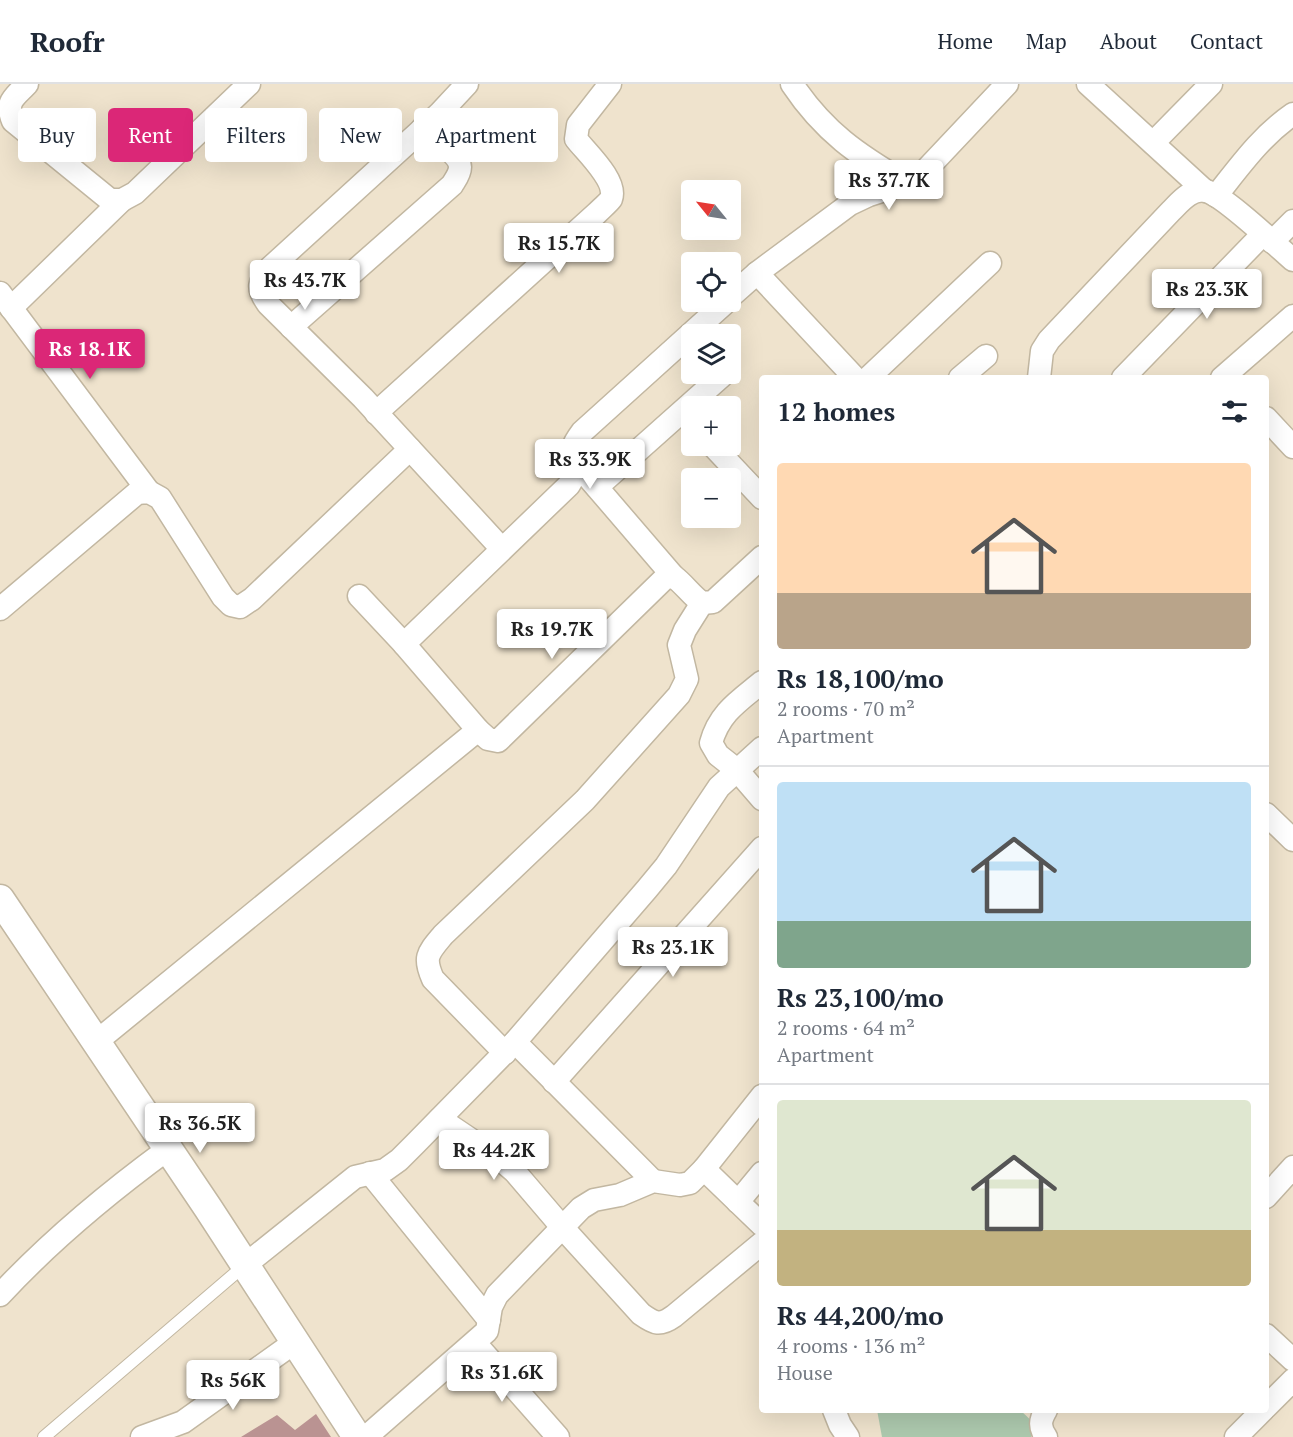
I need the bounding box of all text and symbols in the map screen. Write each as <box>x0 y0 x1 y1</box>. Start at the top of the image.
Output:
text: Roofr <box>30 23 104 60</box>
text: Home <box>937 27 993 55</box>
text: Map <box>1026 27 1067 55</box>
text: About <box>1100 27 1157 55</box>
text: Contact <box>1190 27 1263 55</box>
chip: Buy <box>18 108 96 162</box>
chip: Rent <box>108 108 193 162</box>
chip: Filters <box>205 108 307 162</box>
chip: New <box>319 108 402 162</box>
chip: Apartment <box>414 108 558 162</box>
pin: Rs 37.7K <box>827 160 951 211</box>
text: Rs 37.7K <box>848 166 930 193</box>
north arrow <box>681 180 741 240</box>
map controls <box>681 180 741 528</box>
pin: Rs 15.7K <box>497 223 621 274</box>
text: Rs 15.7K <box>518 229 600 256</box>
button: locate <box>681 252 741 312</box>
pin: Rs 43.7K <box>243 260 367 311</box>
text: Rs 43.7K <box>264 266 346 293</box>
pin: Rs 23.3K <box>1145 269 1269 320</box>
text: Rs 23.3K <box>1166 275 1248 302</box>
button: layers <box>681 324 741 384</box>
pin: Rs 18.1K <box>28 329 152 380</box>
text: Rs 18.1K <box>49 335 131 362</box>
text: 12 homes <box>777 394 895 428</box>
icon: filters <box>1218 395 1251 428</box>
button: + <box>681 396 741 456</box>
pin: Rs 33.9K <box>528 439 652 490</box>
text: Rs 33.9K <box>549 445 631 472</box>
button: − <box>681 468 741 528</box>
icon: home <box>960 502 1068 610</box>
pin: Rs 19.7K <box>490 609 614 660</box>
text: Rs 19.7K <box>511 615 593 642</box>
text: Rs 18,100/mo <box>777 661 944 695</box>
text: 2 rooms · 70 m² <box>777 695 915 722</box>
text: Apartment <box>777 722 874 749</box>
icon: home <box>960 821 1068 929</box>
pin: Rs 23.1K <box>611 927 735 978</box>
text: Rs 23.1K <box>632 933 714 960</box>
text: Rs 23,100/mo <box>777 980 944 1014</box>
text: 2 rooms · 64 m² <box>777 1014 915 1041</box>
text: Apartment <box>777 1041 874 1068</box>
pin: Rs 36.5K <box>138 1103 262 1154</box>
text: Rs 36.5K <box>159 1109 241 1136</box>
pin: Rs 44.2K <box>432 1130 556 1181</box>
text: Rs 44.2K <box>453 1136 535 1163</box>
icon: home <box>960 1139 1068 1247</box>
text: Rs 44,200/mo <box>777 1298 944 1332</box>
text: 4 rooms · 136 m² <box>777 1332 925 1359</box>
pin: Rs 31.6K <box>440 1352 564 1403</box>
text: Rs 31.6K <box>461 1358 543 1385</box>
text: House <box>777 1359 833 1386</box>
pin: Rs 56K <box>184 1360 282 1411</box>
text: Rs 56K <box>200 1366 266 1393</box>

